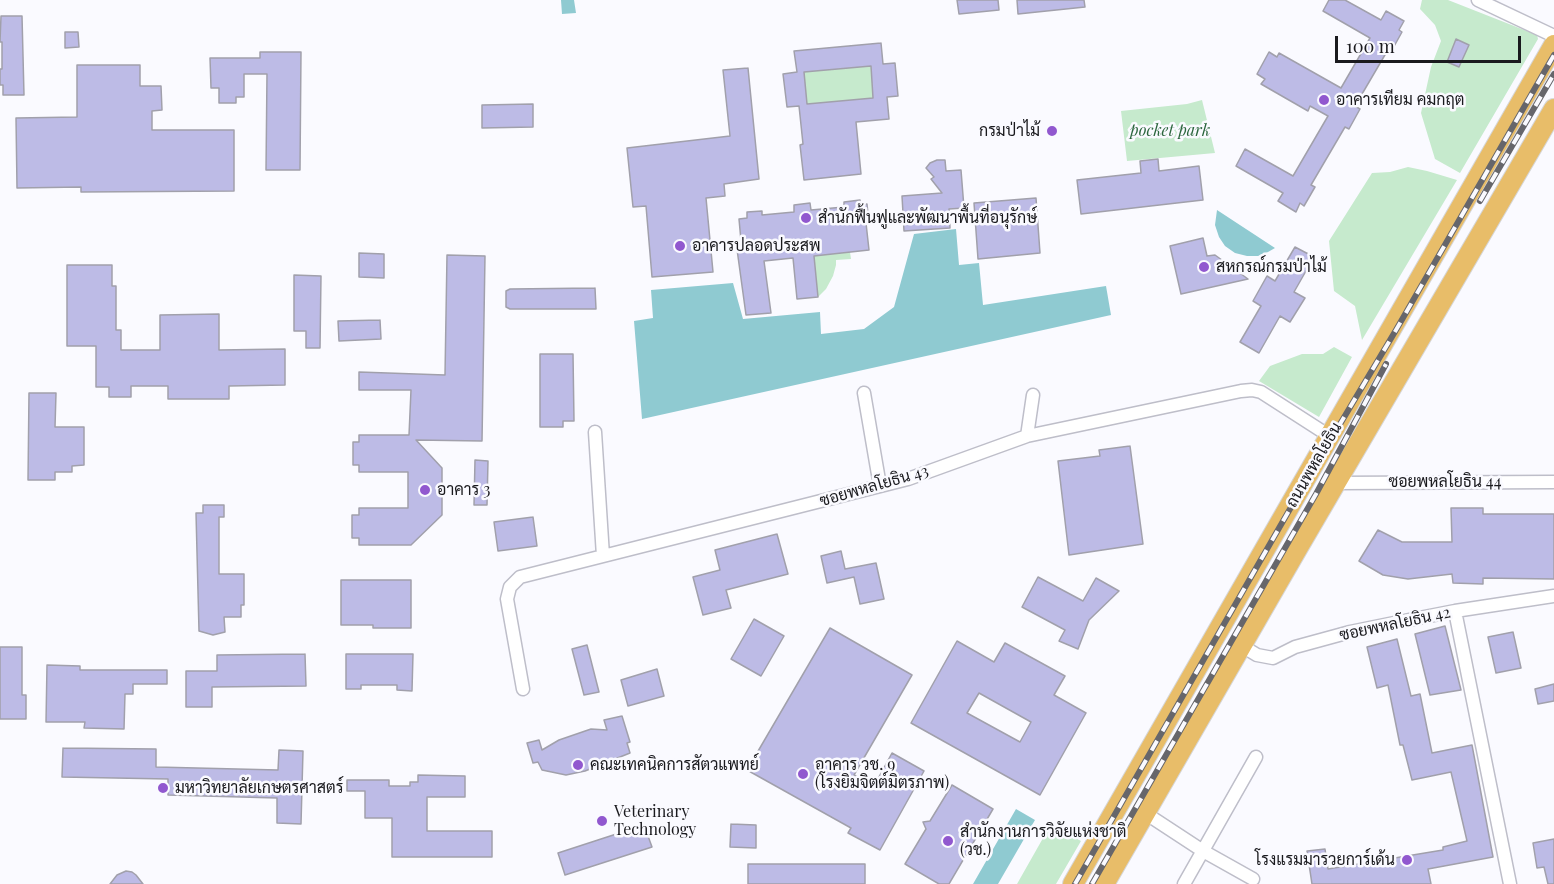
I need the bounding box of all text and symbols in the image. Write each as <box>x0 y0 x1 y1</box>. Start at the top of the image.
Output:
scale bar <box>1338 24 1524 62</box>
text: 100 m <box>1346 34 1395 58</box>
place label: อาคารเทียม คมกฤต <box>1336 90 1464 110</box>
marker: อาคารเทียม คมกฤต <box>1317 93 1331 107</box>
place label: กรมป่าไม้ <box>979 121 1040 141</box>
park label: pocket park <box>1130 121 1210 141</box>
marker: กรมป่าไม้ <box>1045 124 1059 138</box>
place label: สำนักฟื้นฟูและพัฒนาพื้นที่อนุรักษ์ <box>818 208 1037 228</box>
marker: สำนักฟื้นฟูและพัฒนาพื้นที่อนุรักษ์ <box>799 211 813 225</box>
place label: อาคารปลอดประสพ <box>692 236 820 256</box>
marker: อาคารปลอดประสพ <box>673 239 687 253</box>
place label: สหกรณ์กรมป่าไม้ <box>1216 257 1327 277</box>
marker: สหกรณ์กรมป่าไม้ <box>1197 260 1211 274</box>
street label: ถนนพหลโยธิน <box>1282 419 1346 511</box>
street label: ซอยพหลโยธิน 43 <box>817 461 931 511</box>
street label: ซอยพหลโยธิน 44 <box>1388 472 1502 492</box>
place label: อาคาร 3 <box>437 480 491 500</box>
marker: อาคาร 3 <box>418 483 432 497</box>
street label: ซอยพหลโยธิน 42 <box>1338 603 1452 645</box>
place label: คณะเทคนิคการสัตวแพทย์ <box>590 755 759 775</box>
place label: อาคาร วช. 9 (โรงยิมจิตต์มิตรภาพ) <box>815 755 949 793</box>
marker: คณะเทคนิคการสัตวแพทย์ <box>571 758 585 772</box>
marker: อาคาร วช. 9 (โรงยิมจิตต์มิตรภาพ) <box>796 767 810 781</box>
place label: มหาวิทยาลัยเกษตรศาสตร์ <box>175 778 343 798</box>
marker: มหาวิทยาลัยเกษตรศาสตร์ <box>156 781 170 795</box>
place label: Veterinary Technology <box>614 802 696 840</box>
marker: Veterinary Technology <box>595 814 609 828</box>
place label: สำนักงานการวิจัยแห่งชาติ (วช.) <box>960 822 1126 860</box>
marker: สำนักงานการวิจัยแห่งชาติ (วช.) <box>941 834 955 848</box>
place label: โรงแรมมารวยการ์เด้น <box>1255 850 1395 870</box>
marker: โรงแรมมารวยการ์เด้น <box>1400 853 1414 867</box>

